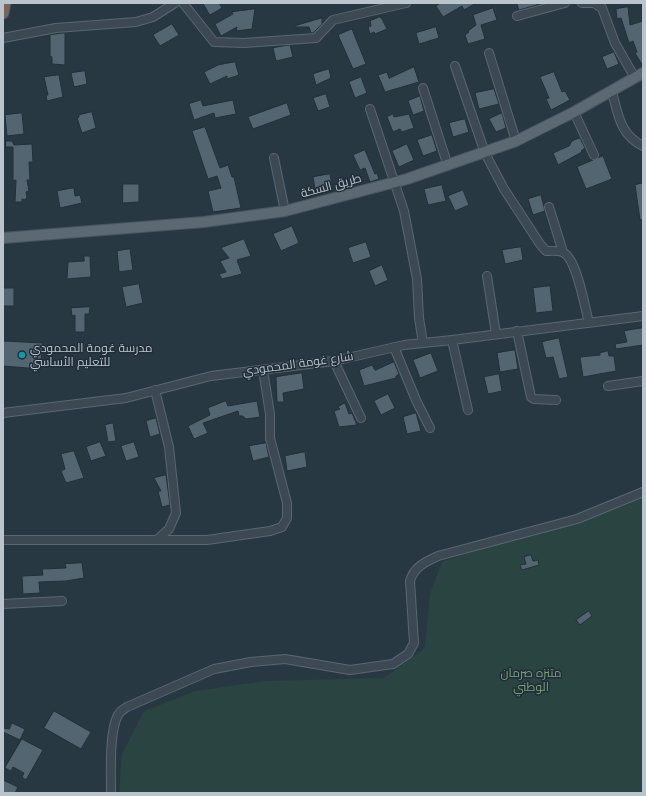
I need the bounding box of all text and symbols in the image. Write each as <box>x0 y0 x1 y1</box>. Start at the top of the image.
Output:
street label: طريق السكة <box>299 171 363 201</box>
place label: مدرسة غومة المحمودي للتعليم الأساسي <box>30 341 153 369</box>
street label: شارع غومة المحمودي <box>242 349 354 379</box>
marker: مدرسة غومة المحمودي للتعليم الأساسي <box>17 350 27 360</box>
park label: متنزه صرمان الوطني <box>501 666 561 694</box>

